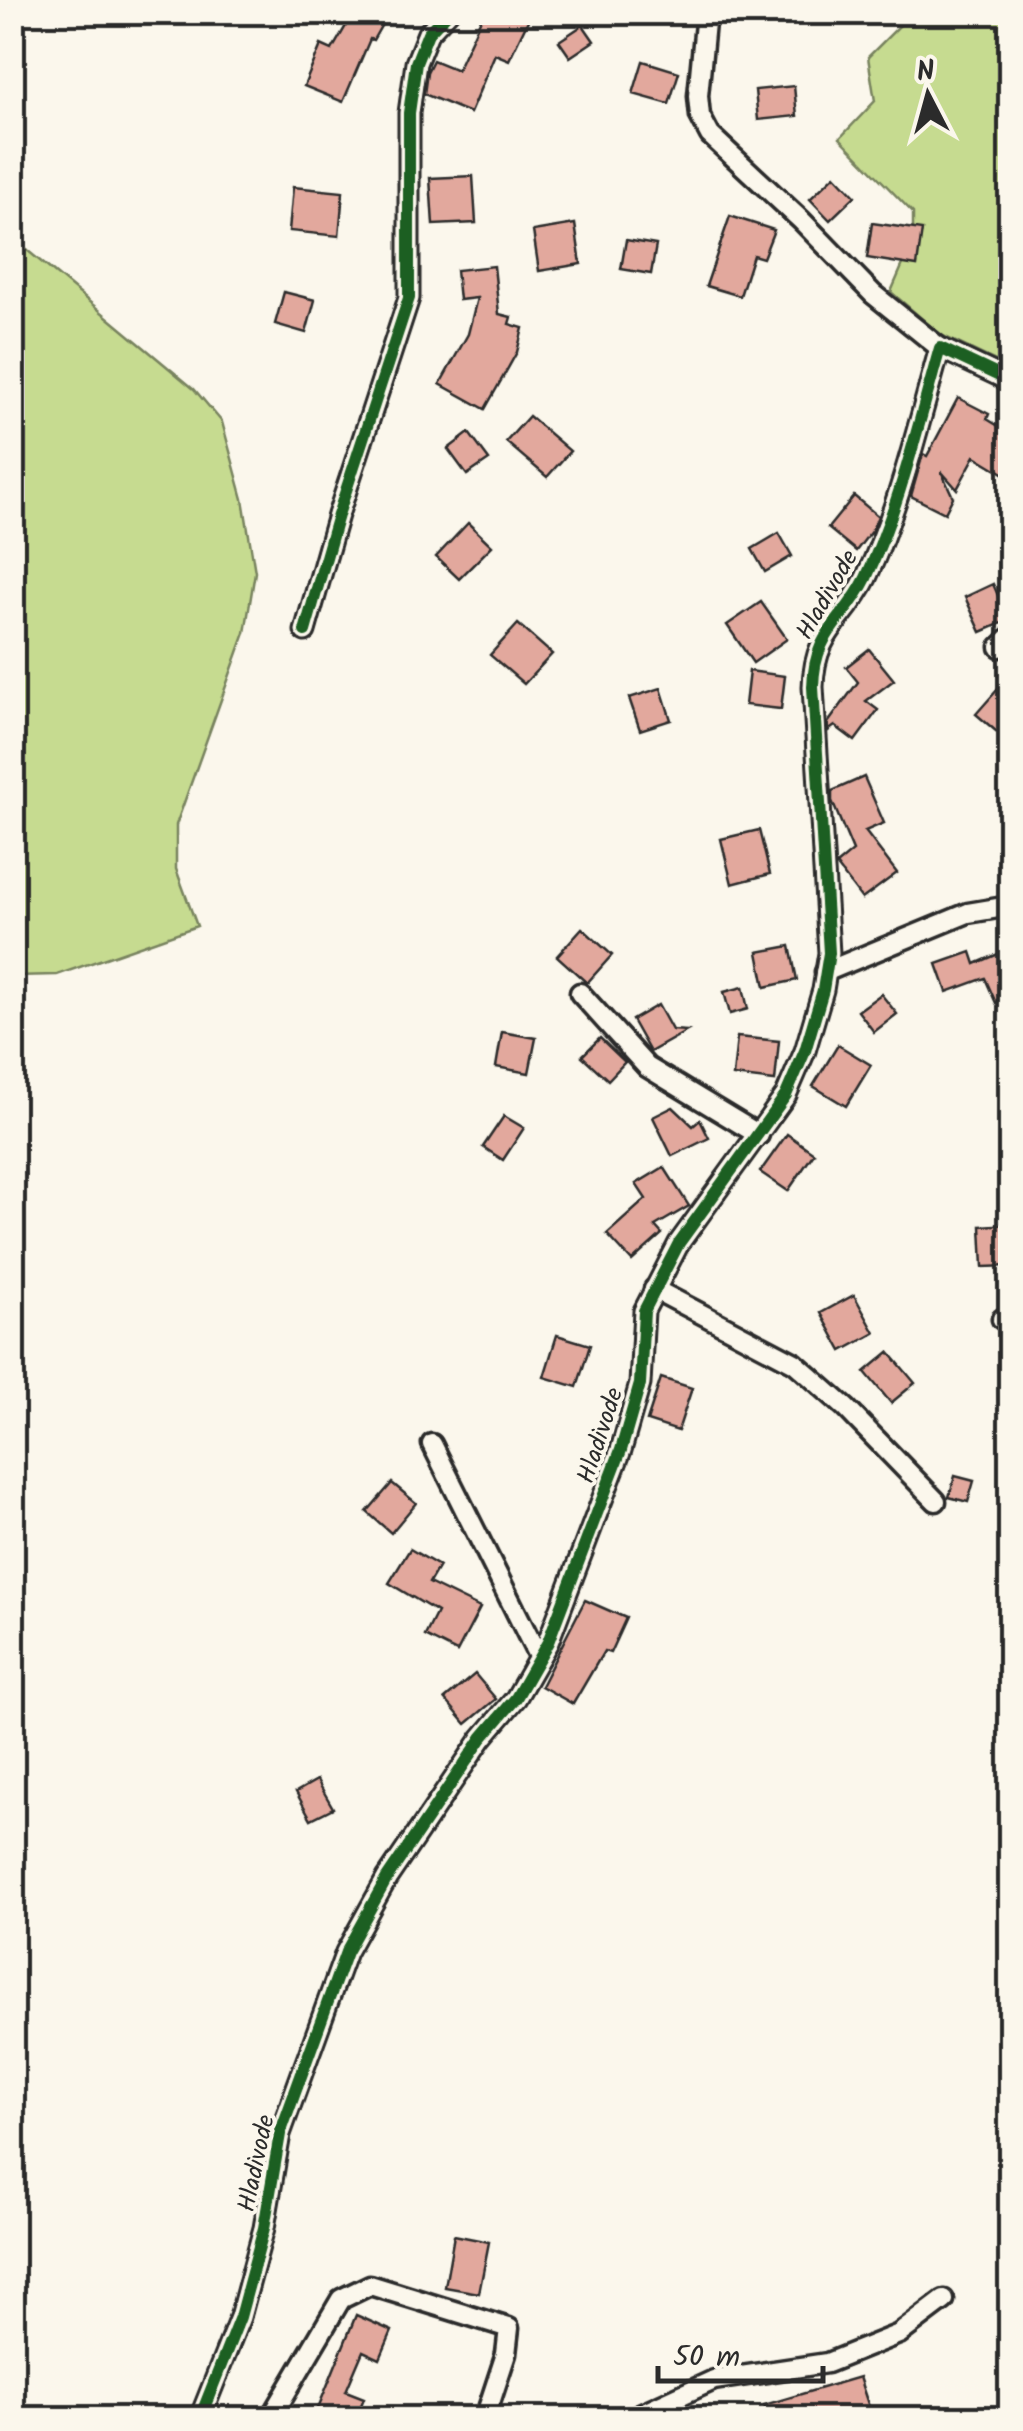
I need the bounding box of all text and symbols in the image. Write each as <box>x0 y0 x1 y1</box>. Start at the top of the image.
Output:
north arrow <box>878 45 978 145</box>
text: N <box>915 49 937 96</box>
street label: Hladivode <box>786 542 870 648</box>
street label: Hladivode <box>567 1383 635 1489</box>
street label: Hladivode <box>227 2111 287 2216</box>
scale bar <box>658 2321 823 2383</box>
text: 50 m <box>673 2334 740 2382</box>

